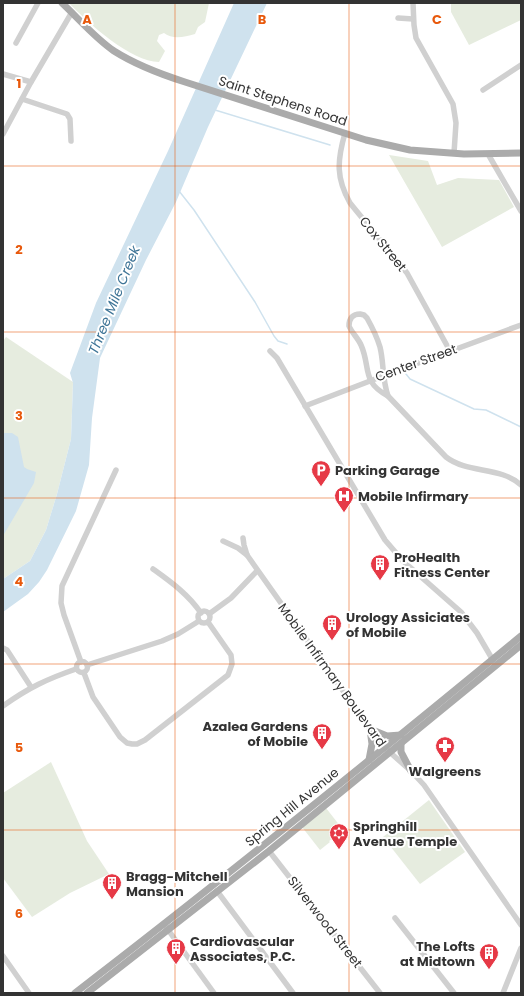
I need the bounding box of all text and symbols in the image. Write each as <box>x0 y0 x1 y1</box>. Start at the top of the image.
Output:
text: A <box>82 10 92 29</box>
text: B <box>258 10 267 29</box>
text: C <box>432 10 442 29</box>
street label: Saint Stephens Road <box>216 71 350 131</box>
text: 1 <box>17 74 21 93</box>
street label: Cox Street <box>355 212 411 276</box>
text: 2 <box>15 240 23 259</box>
water label: Three Mile Creek <box>83 242 145 357</box>
street label: Center Street <box>373 339 460 387</box>
text: 3 <box>15 406 23 425</box>
parking icon: Parking Garage <box>310 459 332 487</box>
place label: Parking Garage <box>335 461 440 480</box>
hospital icon: Mobile Infirmary <box>333 485 355 513</box>
place label: Mobile Infirmary <box>358 487 469 506</box>
place label: ProHealth Fitness Center <box>394 548 490 582</box>
building icon: ProHealth Fitness Center <box>369 553 391 581</box>
text: 4 <box>15 572 24 591</box>
street label: Mobile Infirmary Boulevard <box>273 599 391 751</box>
place label: Urology Assiciates of Mobile <box>346 608 470 642</box>
building icon: Urology Assiciates of Mobile <box>321 613 343 641</box>
place label: Azalea Gardens of Mobile <box>203 717 308 751</box>
building icon: Azalea Gardens of Mobile <box>311 722 333 750</box>
pharmacy icon: Walgreens <box>434 735 456 763</box>
text: 5 <box>15 738 23 757</box>
place label: Walgreens <box>409 762 481 781</box>
street label: Spring Hill Avenue <box>241 763 343 851</box>
place label: Springhill Avenue Temple <box>353 817 457 851</box>
synagogue icon: Springhill Avenue Temple <box>328 822 350 850</box>
place label: Bragg-Mitchell Mansion <box>126 867 228 901</box>
building icon: Bragg-Mitchell Mansion <box>101 872 123 900</box>
street label: Silverwood Street <box>283 872 367 972</box>
text: 6 <box>15 904 23 923</box>
place label: Cardiovascular Associates, P.C. <box>190 932 296 966</box>
building icon: Cardiovascular Associates, P.C. <box>165 937 187 965</box>
place label: The Lofts at Midtown <box>400 937 475 971</box>
building icon: The Lofts at Midtown <box>478 942 500 970</box>

